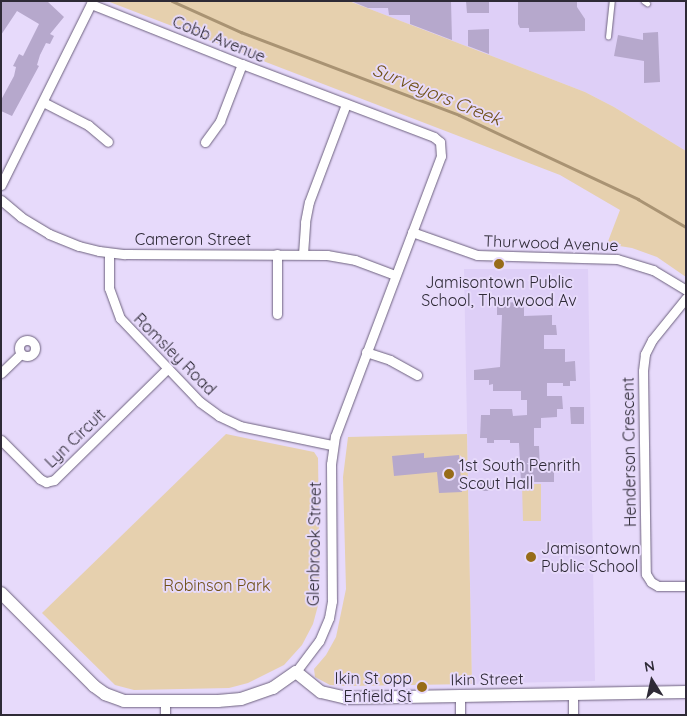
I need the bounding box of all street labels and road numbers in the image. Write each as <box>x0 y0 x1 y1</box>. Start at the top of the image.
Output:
street label: Cobb Avenue <box>170 12 268 66</box>
street label: Cameron Street <box>135 229 251 249</box>
street label: Thurwood Avenue <box>483 231 619 255</box>
street label: Romsley Road <box>130 309 220 399</box>
street label: Henderson Crescent <box>618 377 640 527</box>
street label: Lyn Circuit <box>41 404 109 472</box>
street label: Glenbrook Street <box>303 482 325 606</box>
street label: Ikin Street <box>450 669 524 689</box>

